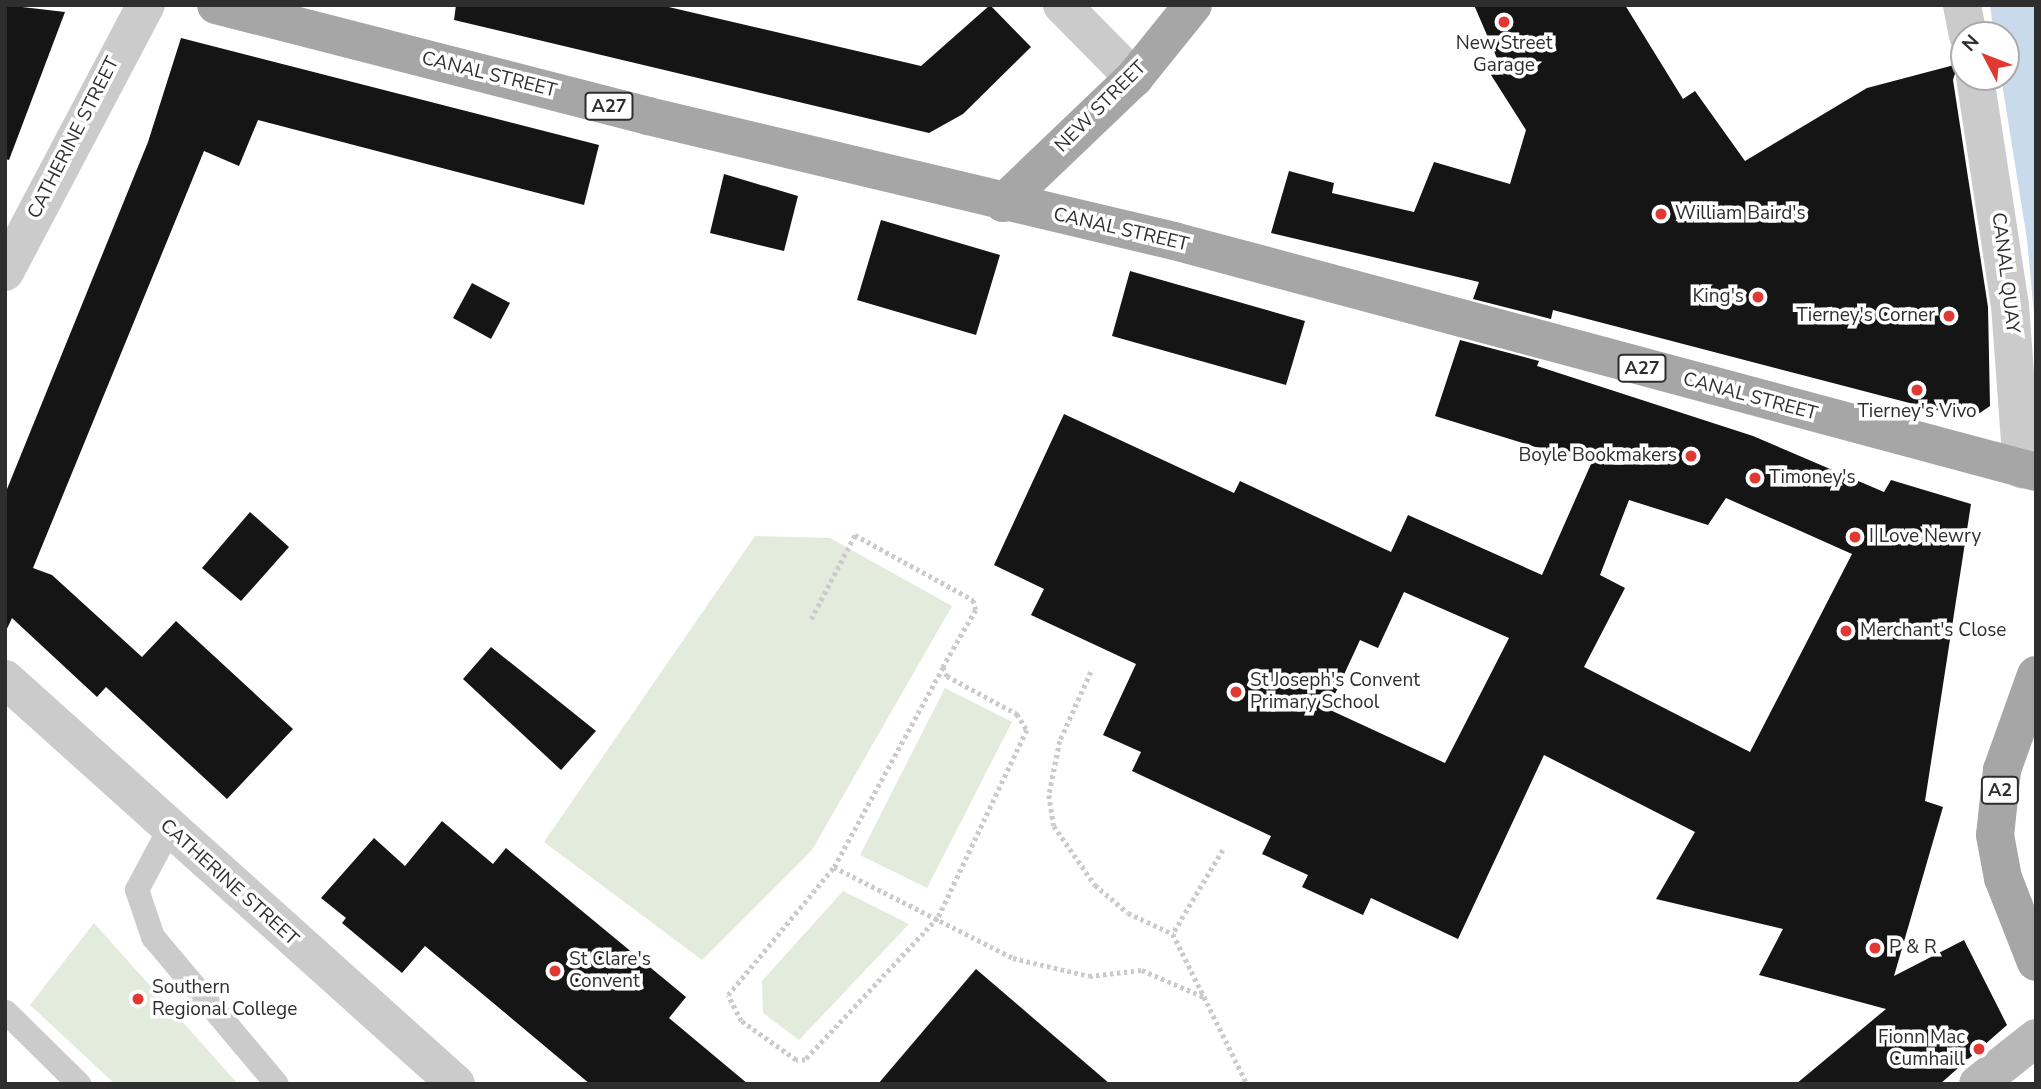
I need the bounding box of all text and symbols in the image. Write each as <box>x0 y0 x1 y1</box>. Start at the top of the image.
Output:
marker: New Street Garage <box>1496 14 1512 30</box>
north arrow <box>1950 21 2020 91</box>
text: N <box>1956 29 1985 57</box>
place label: New Street Garage <box>1456 33 1552 77</box>
street label: CANAL STREET <box>419 47 559 103</box>
street label: CATHERINE STREET <box>23 53 125 223</box>
street label: NEW STREET <box>1051 57 1151 157</box>
road number: A27 <box>584 92 634 120</box>
street label: CANAL STREET <box>1051 203 1191 257</box>
place label: William Baird's <box>1675 203 1806 225</box>
marker: William Baird's <box>1653 206 1669 222</box>
street label: CANAL QUAY <box>1986 211 2024 335</box>
place label: King's <box>1692 286 1744 308</box>
marker: King's <box>1750 289 1766 305</box>
place label: Tierney's Corner <box>1796 305 1935 327</box>
marker: Tierney's Corner <box>1941 308 1957 324</box>
road number: A27 <box>1618 354 1666 382</box>
street label: CANAL STREET <box>1680 368 1820 426</box>
marker: Tierney's Vivo <box>1909 382 1925 398</box>
place label: Tierney's Vivo <box>1857 401 1977 423</box>
place label: Boyle Bookmakers <box>1518 445 1677 467</box>
marker: Boyle Bookmakers <box>1683 448 1699 464</box>
place label: Timoney's <box>1769 467 1856 489</box>
marker: Timoney's <box>1747 470 1763 486</box>
place label: I Love Newry <box>1869 526 1981 548</box>
marker: I Love Newry <box>1847 529 1863 545</box>
place label: Merchant's Close <box>1860 620 2006 642</box>
marker: Merchant's Close <box>1838 623 1854 639</box>
place label: St Joseph's Convent Primary School <box>1250 670 1420 714</box>
marker: St Joseph's Convent Primary School <box>1228 684 1244 700</box>
road number: A2 <box>1981 776 2019 804</box>
street label: CATHERINE STREET <box>155 815 303 951</box>
place label: P & R <box>1889 937 1937 959</box>
marker: P & R <box>1867 940 1883 956</box>
place label: St Clare's Convent <box>569 949 651 993</box>
marker: St Clare's Convent <box>547 963 563 979</box>
place label: Southern Regional College <box>152 977 297 1021</box>
marker: Southern Regional College <box>130 991 146 1007</box>
place label: Fionn Mac Cumhaill <box>1878 1027 1965 1071</box>
marker: Fionn Mac Cumhaill <box>1971 1041 1987 1057</box>

